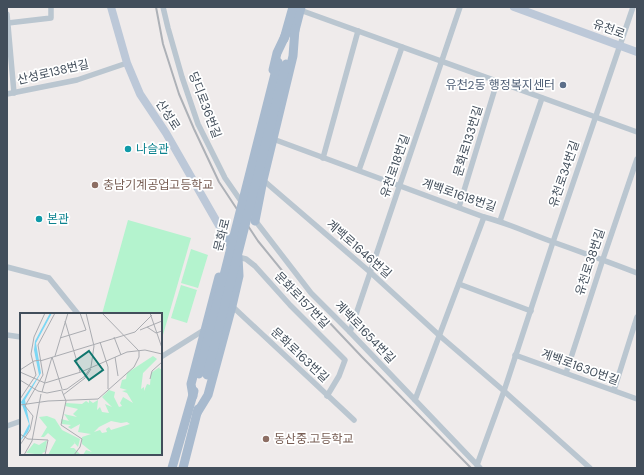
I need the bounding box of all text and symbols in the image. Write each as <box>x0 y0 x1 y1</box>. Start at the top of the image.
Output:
street label: 유천로 <box>591 16 627 42</box>
street label: 산성로138번길 <box>15 56 91 88</box>
street label: 당디로36번길 <box>185 70 225 140</box>
place label: 유천2동 행정복지센터 <box>446 77 555 93</box>
marker: 유천2동 행정복지센터 <box>558 80 568 90</box>
street label: 산성로 <box>152 97 184 133</box>
street label: 문화로133번길 <box>450 104 486 178</box>
street label: 유천로18번길 <box>377 132 413 200</box>
street label: 유천로34번길 <box>545 139 583 209</box>
place label: 나슬관 <box>136 141 169 157</box>
marker: 나슬관 <box>123 144 133 154</box>
street label: 계백로1618번길 <box>420 175 498 215</box>
place label: 충남기계공업고등학교 <box>103 177 213 193</box>
marker: 충남기계공업고등학교 <box>90 180 100 190</box>
place label: 본관 <box>47 211 69 227</box>
marker: 본관 <box>34 214 44 224</box>
street label: 계백로1646번길 <box>323 216 395 282</box>
street label: 문화로 <box>210 217 234 253</box>
street label: 유천로38번길 <box>572 226 608 298</box>
street label: 문화로157번길 <box>271 268 333 332</box>
street label: 계백로1654번길 <box>331 297 399 367</box>
inset map <box>20 313 162 455</box>
street label: 문화로163번길 <box>268 324 332 386</box>
street label: 계백로1630번길 <box>539 345 621 389</box>
place label: 동산중.고등학교 <box>274 431 354 447</box>
marker: 동산중.고등학교 <box>261 434 271 444</box>

